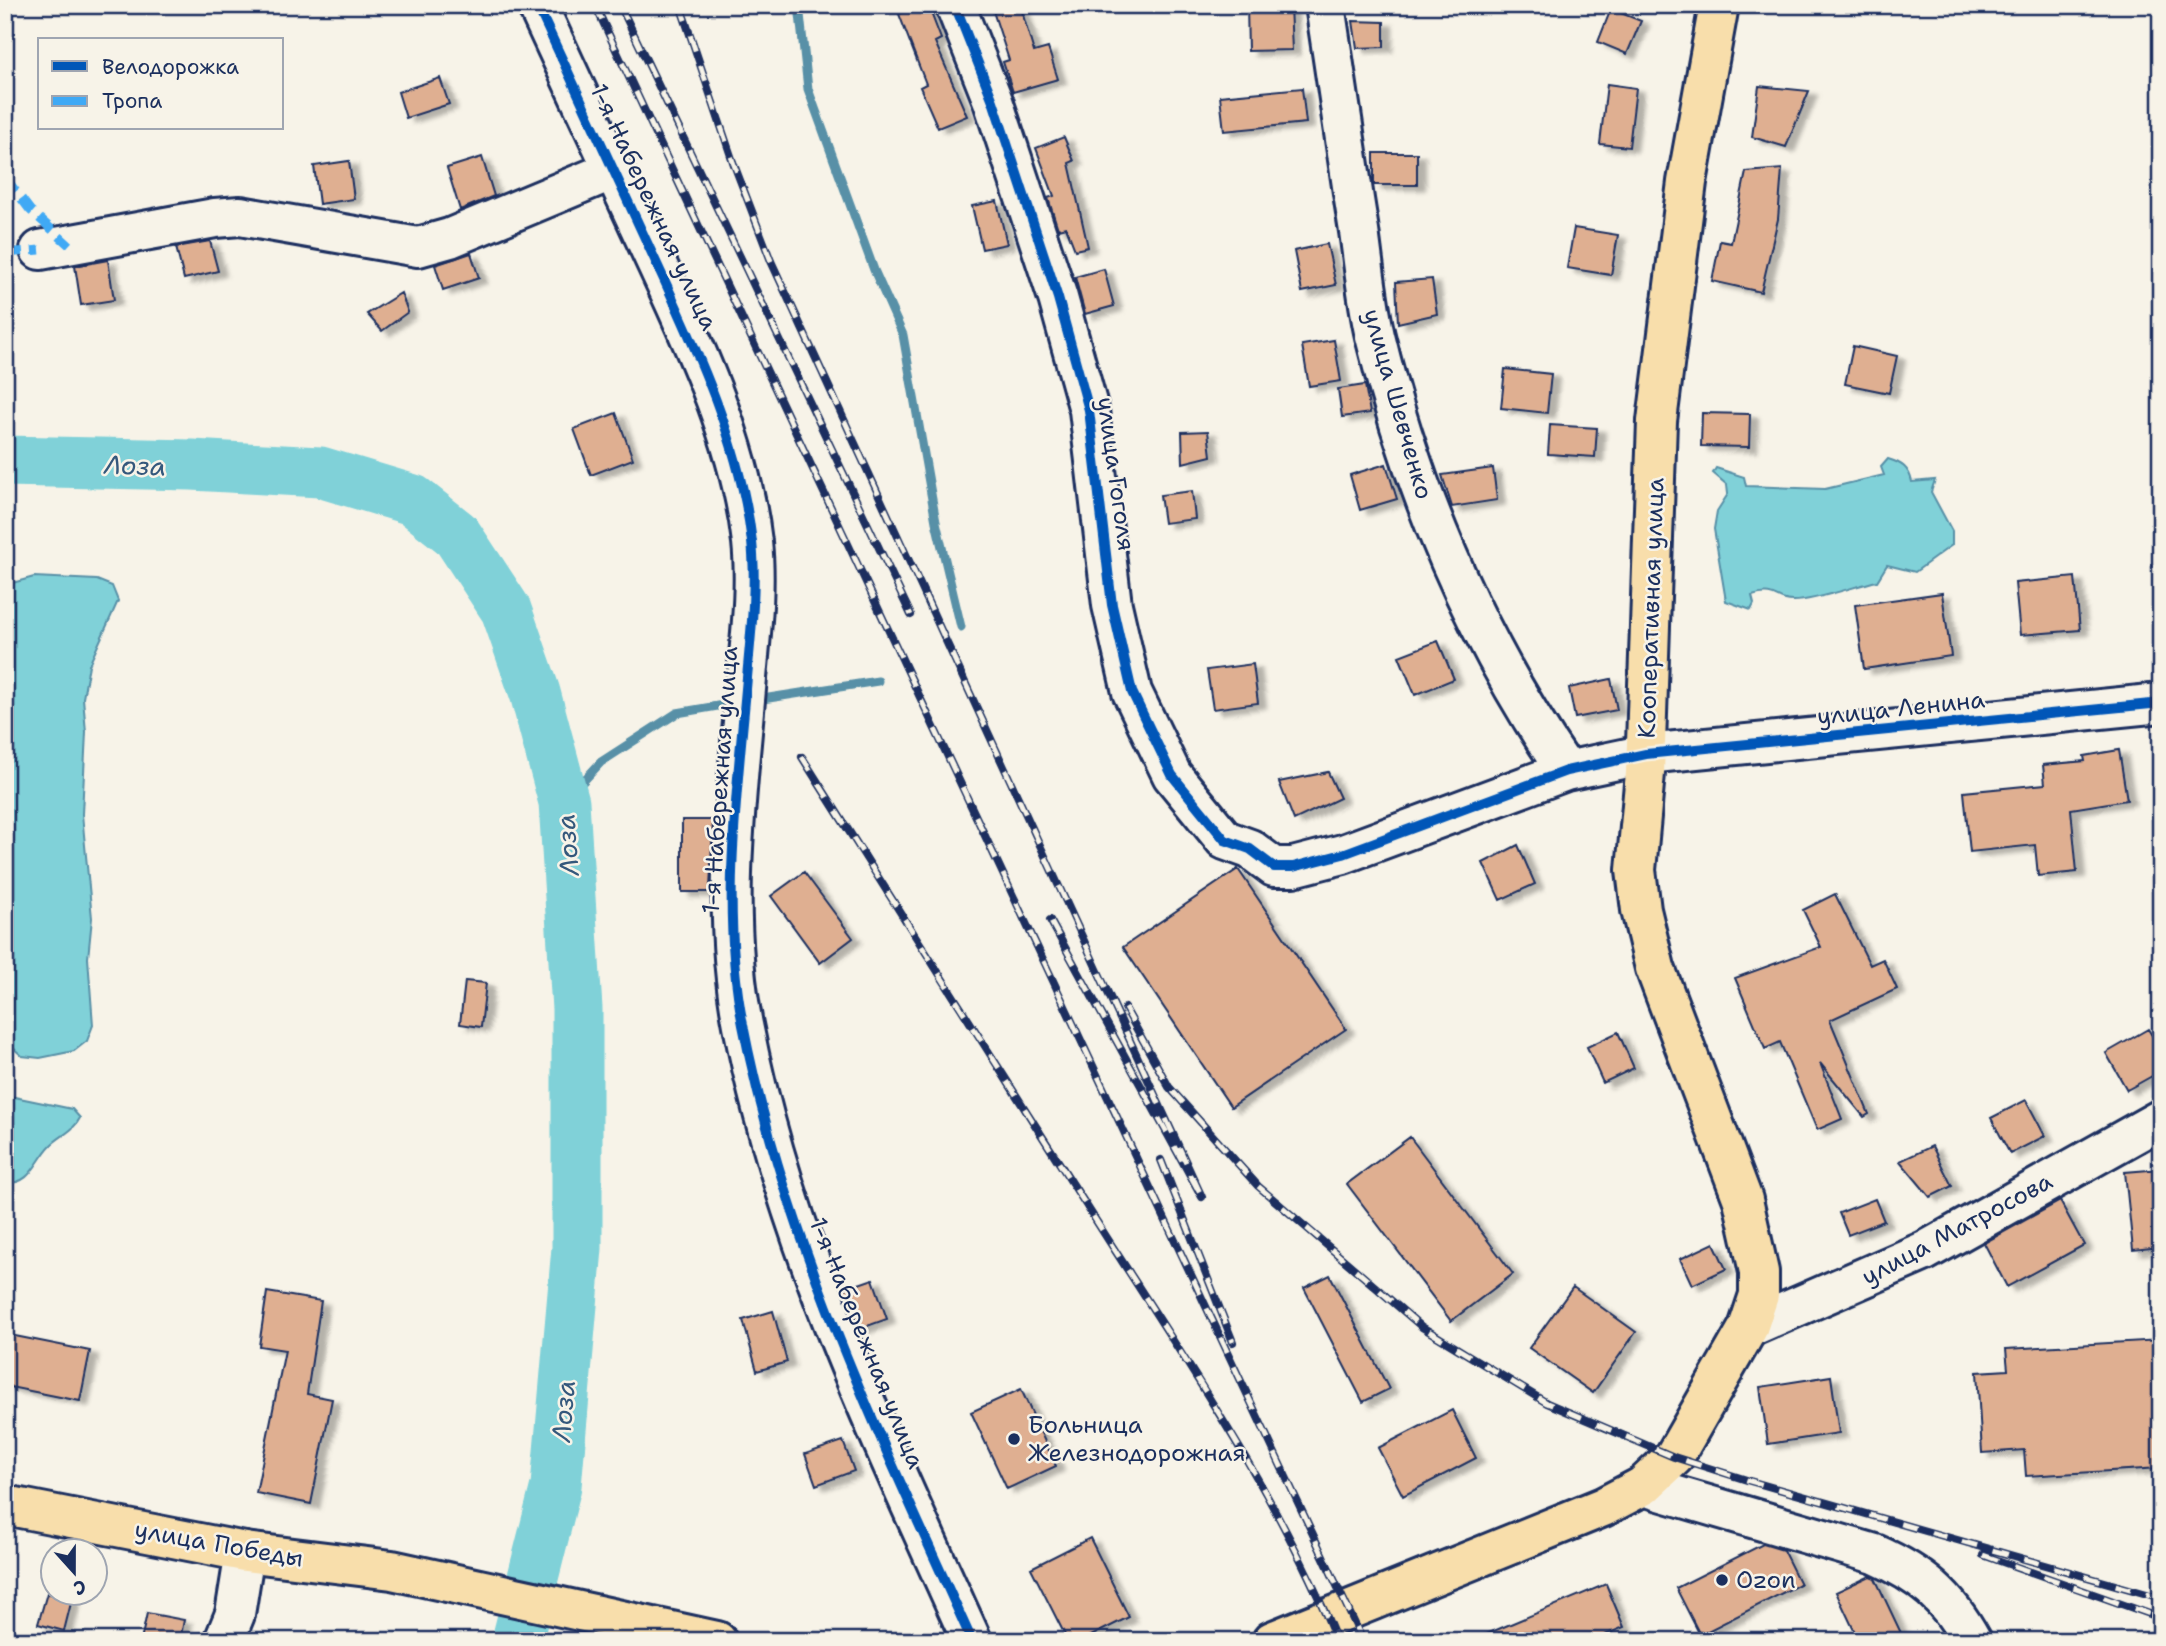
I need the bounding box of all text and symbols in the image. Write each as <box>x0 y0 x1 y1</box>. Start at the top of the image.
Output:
legend <box>38 38 284 130</box>
text: Велодорожка <box>102 53 239 81</box>
street label: 1-я Набережная улица <box>583 79 725 335</box>
text: Тропа <box>102 87 162 115</box>
street label: улица Шевченко <box>1356 305 1440 503</box>
street label: улица Гоголя <box>1089 395 1143 553</box>
water label: Лоза <box>102 446 167 484</box>
street label: Кооперативная улица <box>1630 477 1672 739</box>
street label: 1-я Набережная улица <box>695 645 745 915</box>
street label: улица Ленина <box>1816 683 1987 733</box>
water label: Лоза <box>547 813 587 878</box>
street label: улица Матросова <box>1856 1165 2058 1293</box>
street label: 1-я Набережная улица <box>802 1213 932 1473</box>
water label: Лоза <box>543 1379 583 1444</box>
place label: Больница Железнодорожная <box>1028 1409 1246 1469</box>
marker: Больница Железнодорожная <box>1006 1431 1022 1447</box>
street label: улица Победы <box>132 1513 306 1575</box>
north arrow <box>38 1538 108 1608</box>
place label: Ozon <box>1736 1564 1796 1596</box>
marker: Ozon <box>1714 1572 1730 1588</box>
text: С <box>70 1574 90 1601</box>

